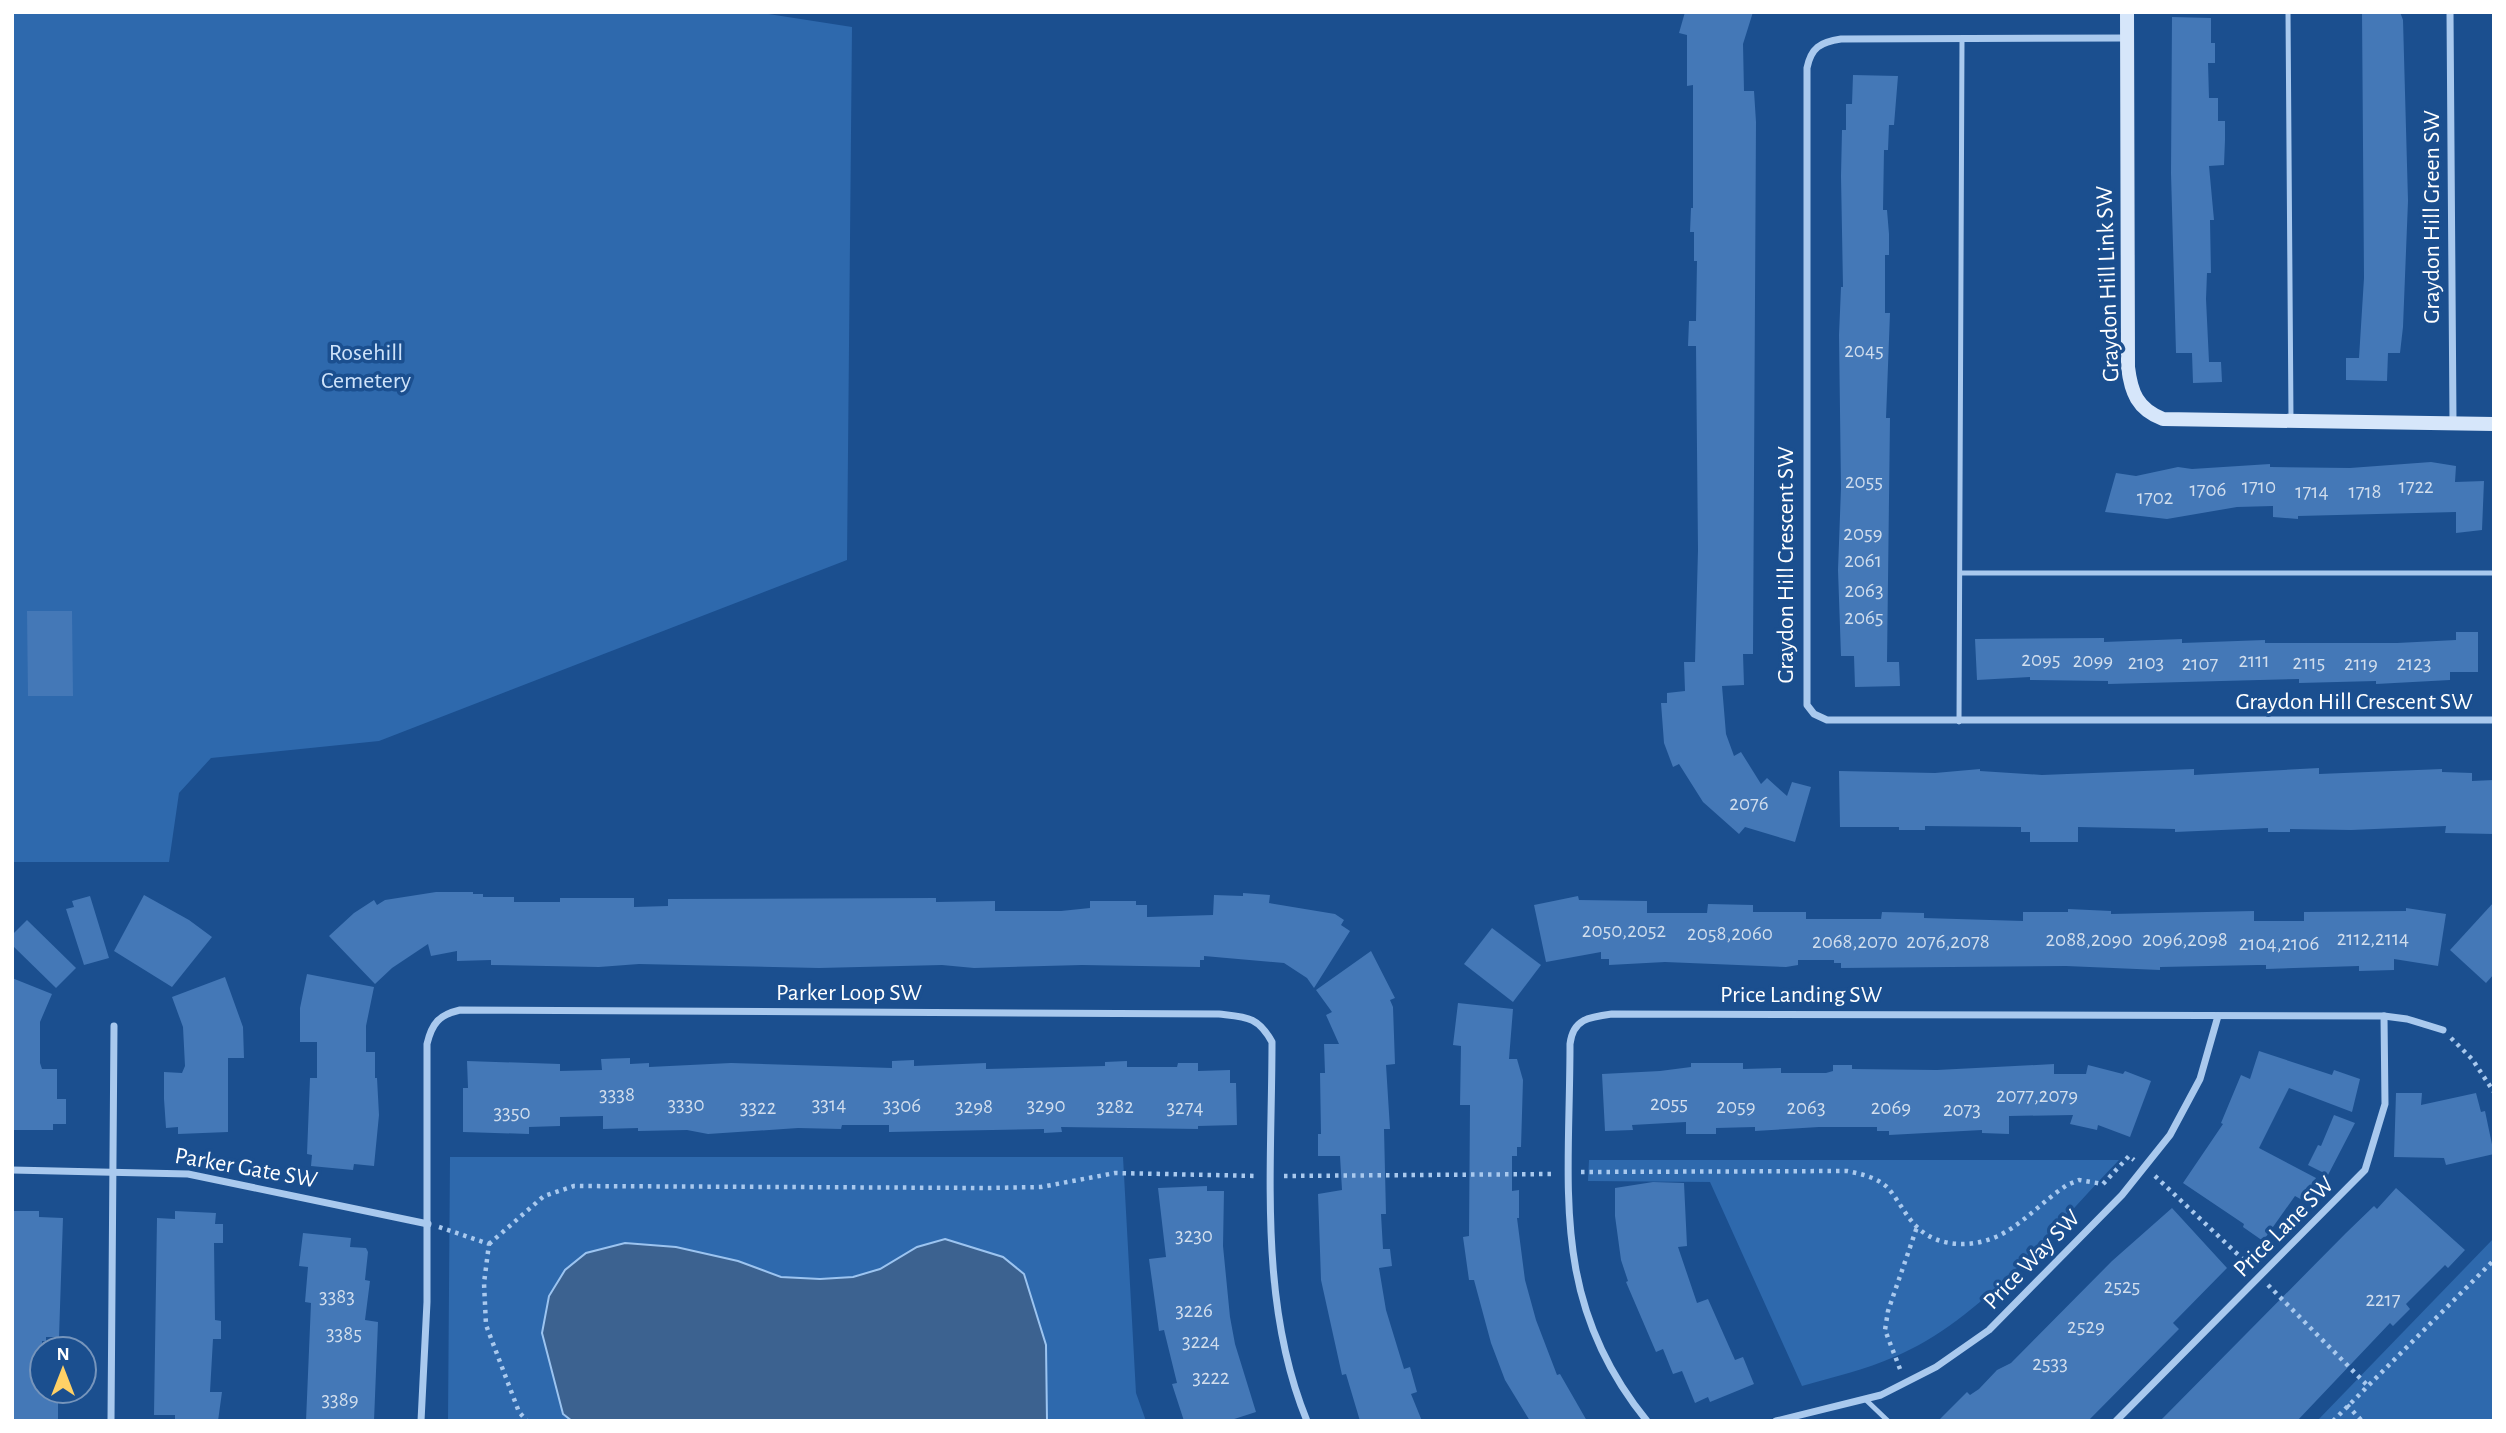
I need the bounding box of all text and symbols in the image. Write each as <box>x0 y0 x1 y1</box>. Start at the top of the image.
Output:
street label: Graydon Hill Green SW <box>2420 110 2444 324</box>
street label: Graydon Hill Link SW <box>2093 185 2123 383</box>
house number: 2045 <box>1844 340 1884 361</box>
park label: Rosehill Cemetery <box>321 341 411 393</box>
street label: Graydon Hill Crescent SW <box>1774 446 1798 684</box>
house number: 2055 <box>1845 471 1883 492</box>
house number: 1710 <box>2242 476 2276 497</box>
house number: 1722 <box>2398 476 2434 497</box>
house number: 1706 <box>2190 479 2226 500</box>
house number: 1714 <box>2295 481 2329 502</box>
house number: 1718 <box>2348 481 2382 502</box>
house number: 1702 <box>2137 487 2173 508</box>
house number: 2059 <box>1843 523 1883 544</box>
house number: 2061 <box>1844 550 1882 571</box>
house number: 2063 <box>1844 580 1884 601</box>
house number: 2065 <box>1844 607 1884 628</box>
house number: 2095 <box>2021 649 2061 670</box>
house number: 2099 <box>2073 650 2113 671</box>
house number: 2111 <box>2238 650 2270 671</box>
house number: 2103 <box>2128 652 2164 673</box>
house number: 2115 <box>2293 652 2325 673</box>
house number: 2107 <box>2182 653 2219 674</box>
house number: 2119 <box>2344 653 2378 674</box>
house number: 2123 <box>2397 653 2432 674</box>
street label: Graydon Hill Crescent SW <box>2235 690 2473 714</box>
house number: 2076 <box>1729 793 1769 814</box>
house number: 2050,2052 <box>1582 920 1666 941</box>
house number: 2058,2060 <box>1687 923 1773 944</box>
house number: 2112,2114 <box>2337 928 2409 949</box>
house number: 2088,2090 <box>2046 929 2132 950</box>
house number: 2096,2098 <box>2142 929 2228 950</box>
house number: 2068,2070 <box>1812 931 1898 952</box>
house number: 2076,2078 <box>1906 931 1990 952</box>
house number: 2104,2106 <box>2239 933 2319 954</box>
street label: Parker Loop SW <box>776 981 923 1005</box>
street label: Price Landing SW <box>1720 983 1883 1007</box>
house number: 3338 <box>599 1084 635 1105</box>
house number: 2077,2079 <box>1996 1085 2078 1106</box>
house number: 2055 <box>1650 1093 1688 1114</box>
house number: 3330 <box>667 1094 705 1115</box>
house number: 3314 <box>812 1094 846 1115</box>
house number: 3306 <box>883 1095 921 1116</box>
house number: 3290 <box>1026 1095 1066 1116</box>
house number: 3298 <box>955 1096 993 1117</box>
house number: 3282 <box>1096 1096 1134 1117</box>
house number: 2059 <box>1716 1096 1756 1117</box>
house number: 3322 <box>740 1097 776 1118</box>
house number: 3274 <box>1166 1097 1204 1118</box>
house number: 2063 <box>1786 1097 1826 1118</box>
house number: 2069 <box>1871 1097 1911 1118</box>
house number: 2073 <box>1943 1099 1981 1120</box>
house number: 3350 <box>493 1102 531 1123</box>
street label: Parker Gate SW <box>173 1144 320 1192</box>
street label: Price Lane SW <box>2229 1172 2339 1282</box>
street label: Price Way SW <box>1979 1205 2085 1314</box>
house number: 3230 <box>1175 1225 1213 1246</box>
house number: 2525 <box>2104 1276 2140 1297</box>
house number: 3383 <box>319 1286 355 1307</box>
house number: 2217 <box>2365 1289 2401 1310</box>
house number: 3226 <box>1175 1300 1213 1321</box>
house number: 2529 <box>2067 1316 2105 1337</box>
house number: 3385 <box>326 1323 362 1344</box>
house number: 3224 <box>1182 1331 1220 1352</box>
north arrow <box>28 1335 98 1405</box>
text: N <box>56 1345 70 1364</box>
house number: 2533 <box>2032 1353 2068 1374</box>
house number: 3222 <box>1192 1367 1230 1388</box>
house number: 3389 <box>321 1389 359 1410</box>

